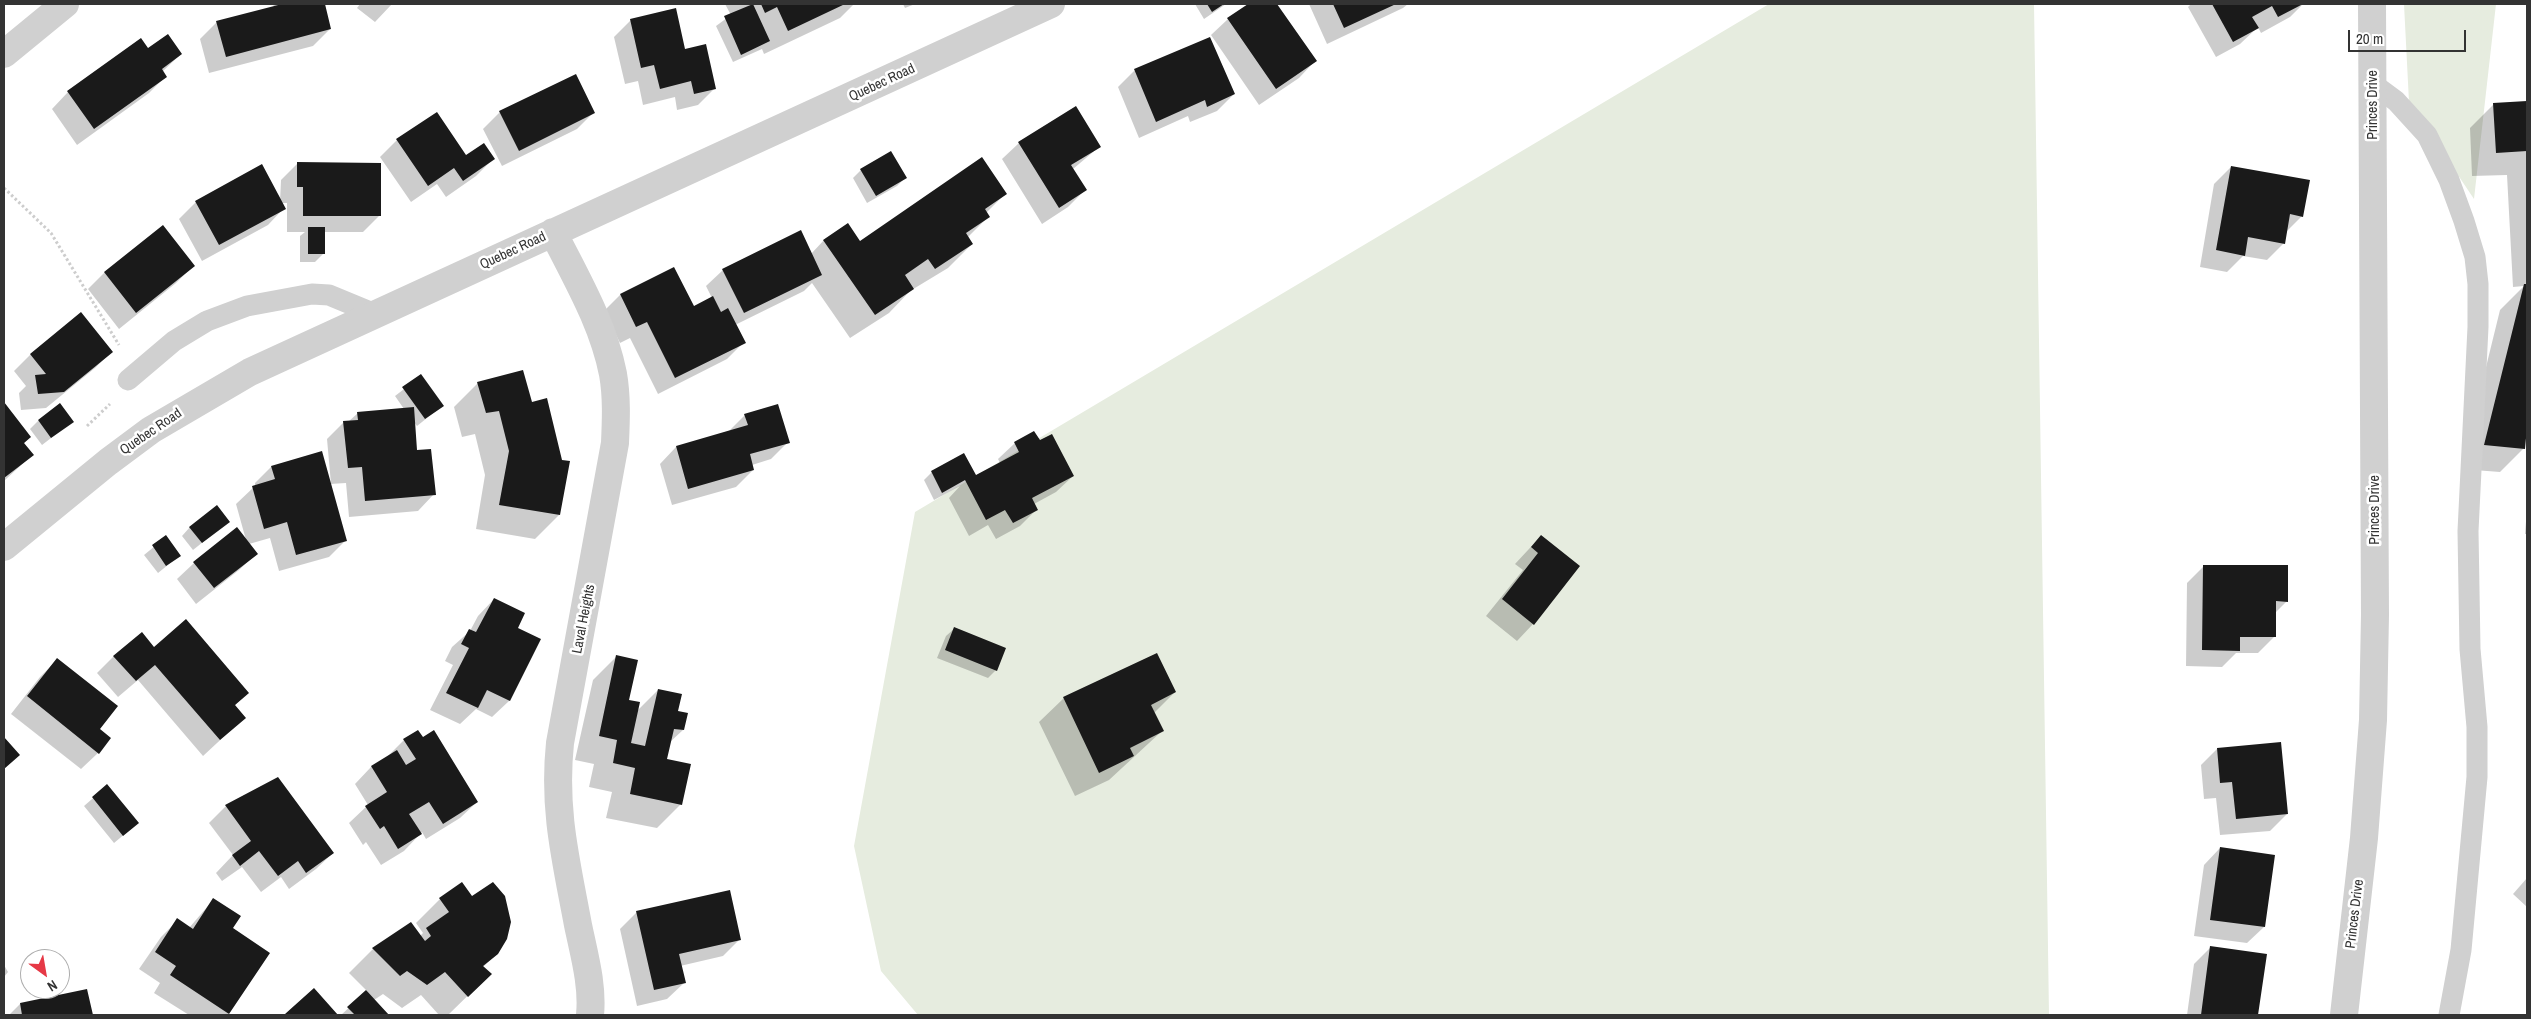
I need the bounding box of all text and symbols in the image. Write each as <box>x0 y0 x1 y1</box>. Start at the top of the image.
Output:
scale bar <box>2351 20 2468 52</box>
text: 20 m <box>2356 28 2383 49</box>
street label: Quebec Road <box>846 60 918 106</box>
street label: Princes Drive <box>2365 70 2381 140</box>
street label: Quebec Road <box>477 228 549 274</box>
street label: Quebec Road <box>117 405 185 459</box>
street label: Princes Drive <box>2367 475 2383 545</box>
street label: Laval Heights <box>569 583 599 655</box>
street label: Princes Drive <box>2342 878 2368 950</box>
north arrow <box>20 949 70 999</box>
text: N <box>44 976 61 996</box>

